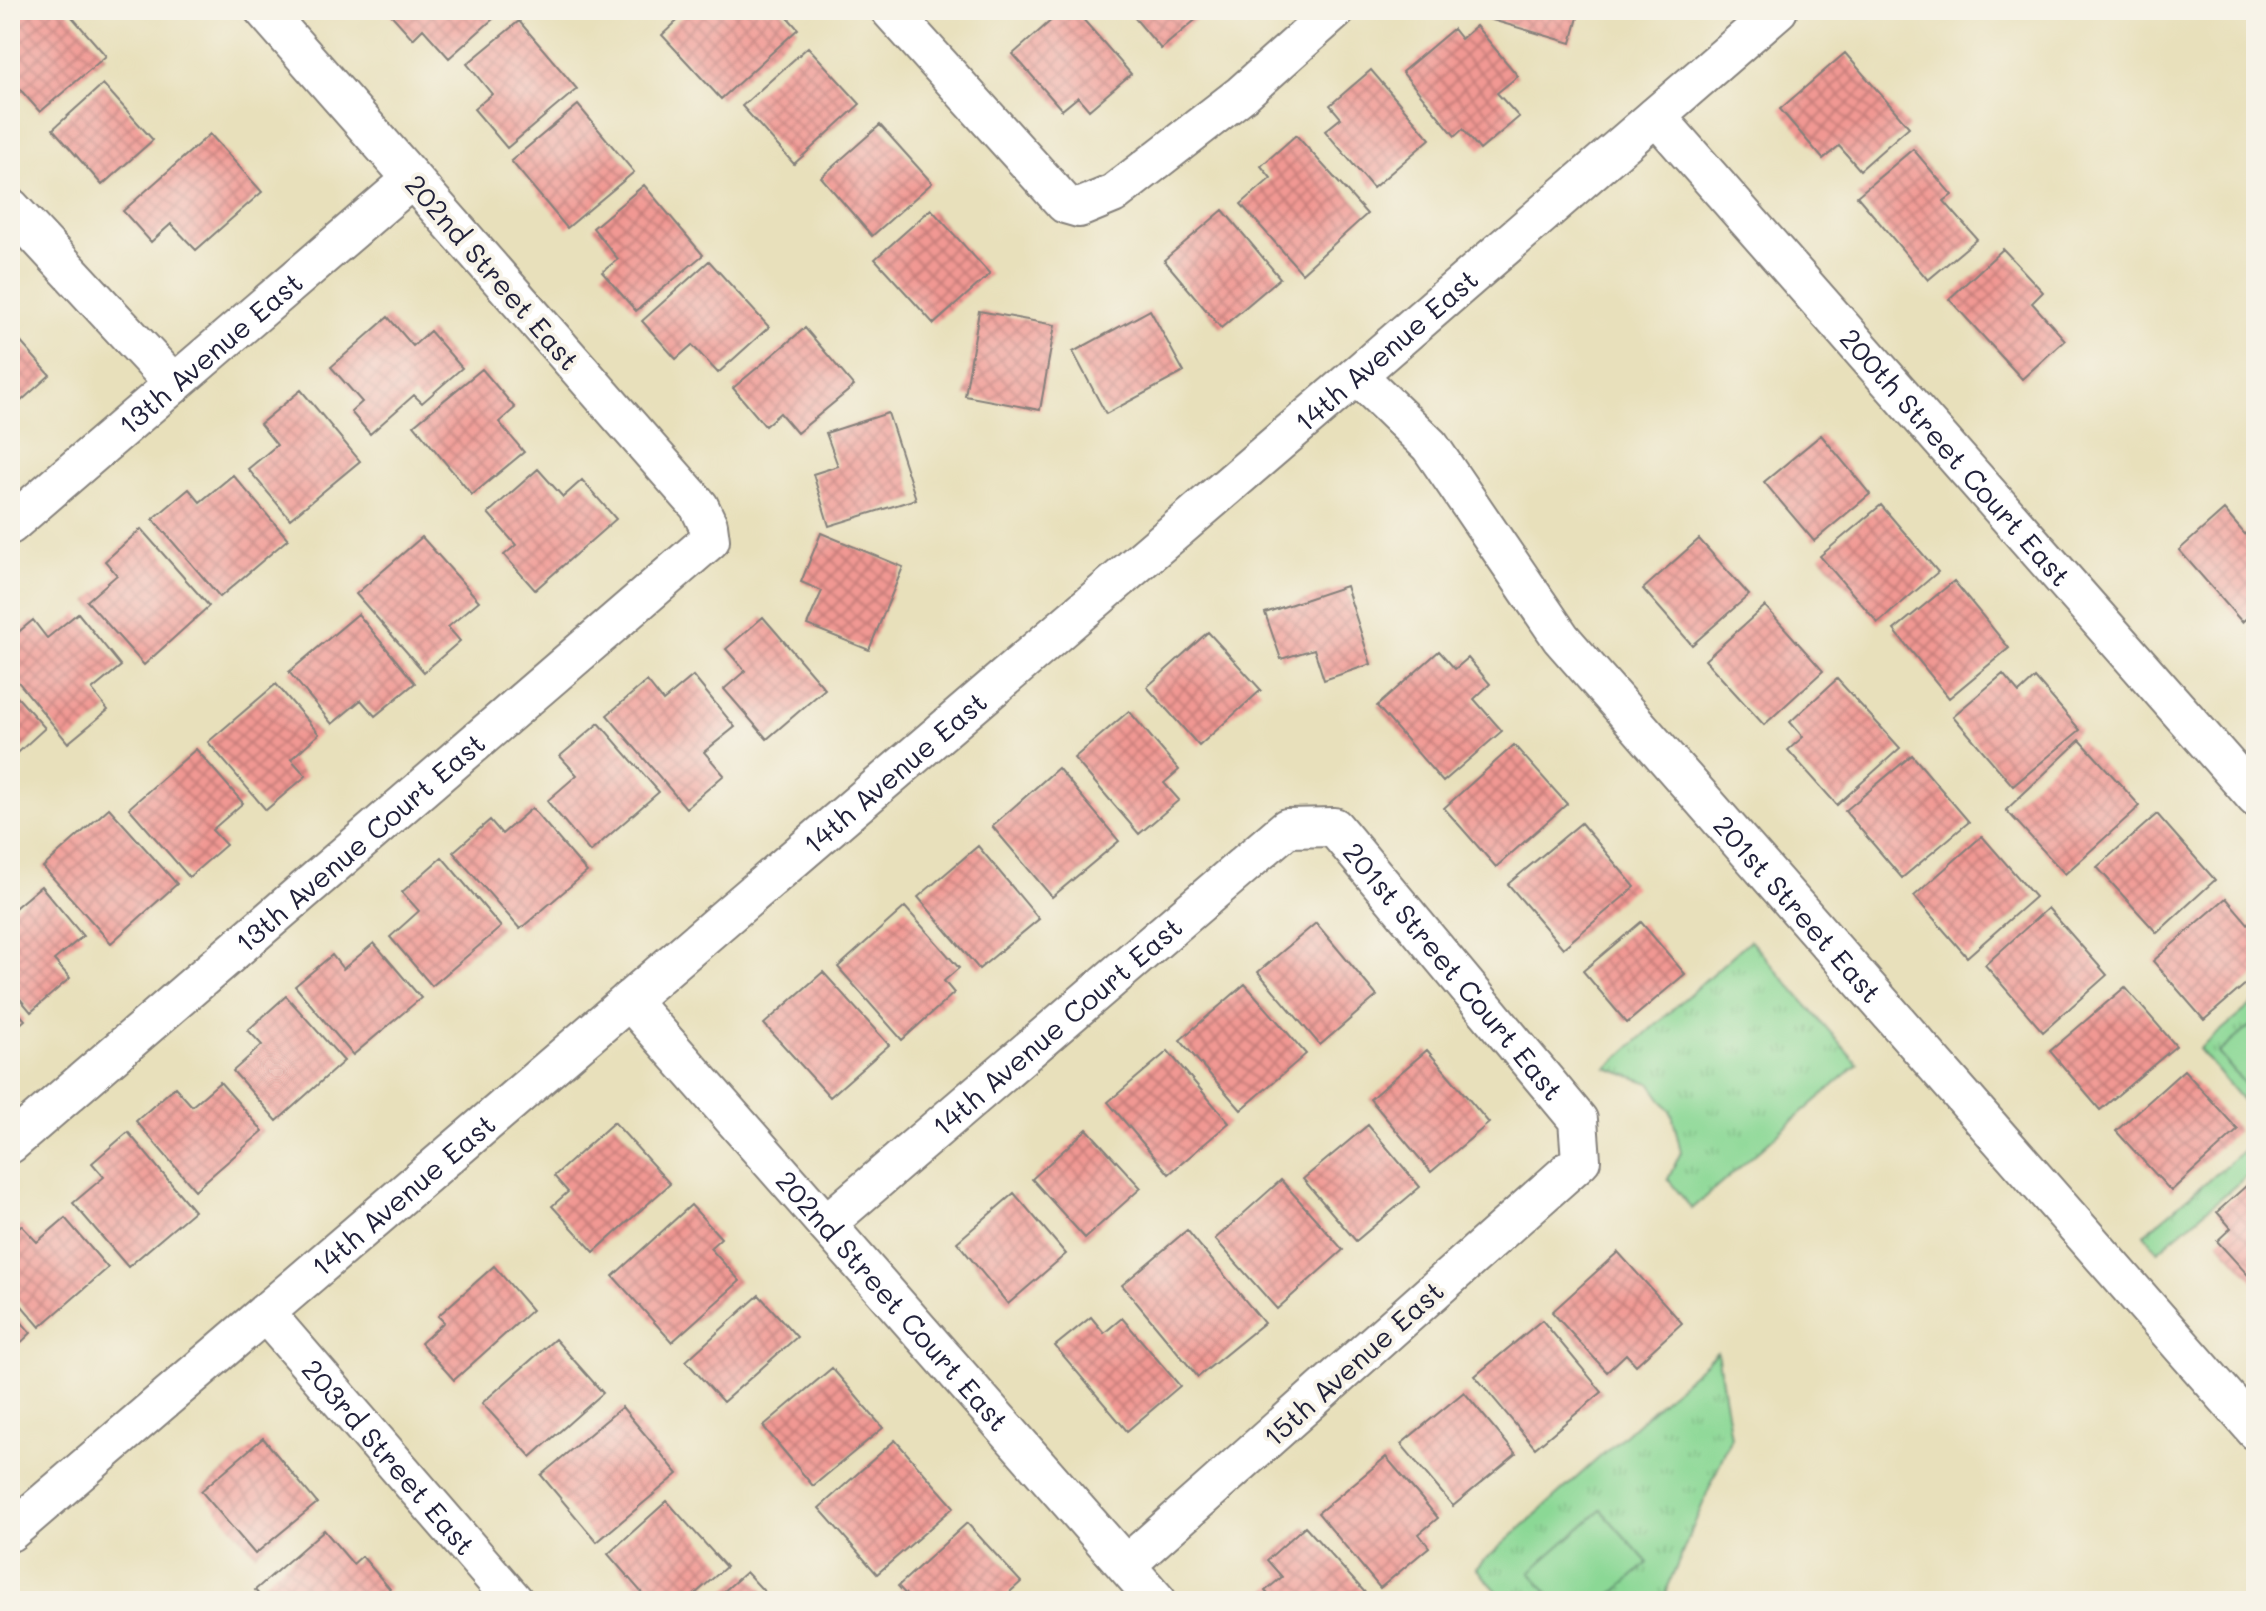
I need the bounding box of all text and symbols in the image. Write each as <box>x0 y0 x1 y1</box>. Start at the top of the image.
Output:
street label: 202nd Street East <box>398 167 588 377</box>
street label: 14th Avenue East <box>1287 261 1485 439</box>
street label: 13th Avenue East <box>111 264 310 442</box>
street label: 200th Street Court East <box>1833 320 2079 593</box>
street label: 14th Avenue East <box>795 683 994 861</box>
street label: 13th Avenue Court East <box>227 724 492 960</box>
street label: 201st Street East <box>1706 807 1890 1010</box>
street label: 201st Street Court East <box>1336 834 1572 1107</box>
street label: 14th Avenue Court East <box>924 908 1189 1143</box>
street label: 14th Avenue East <box>303 1105 502 1284</box>
street label: 202nd Street Court East <box>769 1163 1017 1438</box>
street label: 15th Avenue East <box>1255 1272 1451 1454</box>
street label: 203rd Street East <box>295 1351 484 1562</box>

